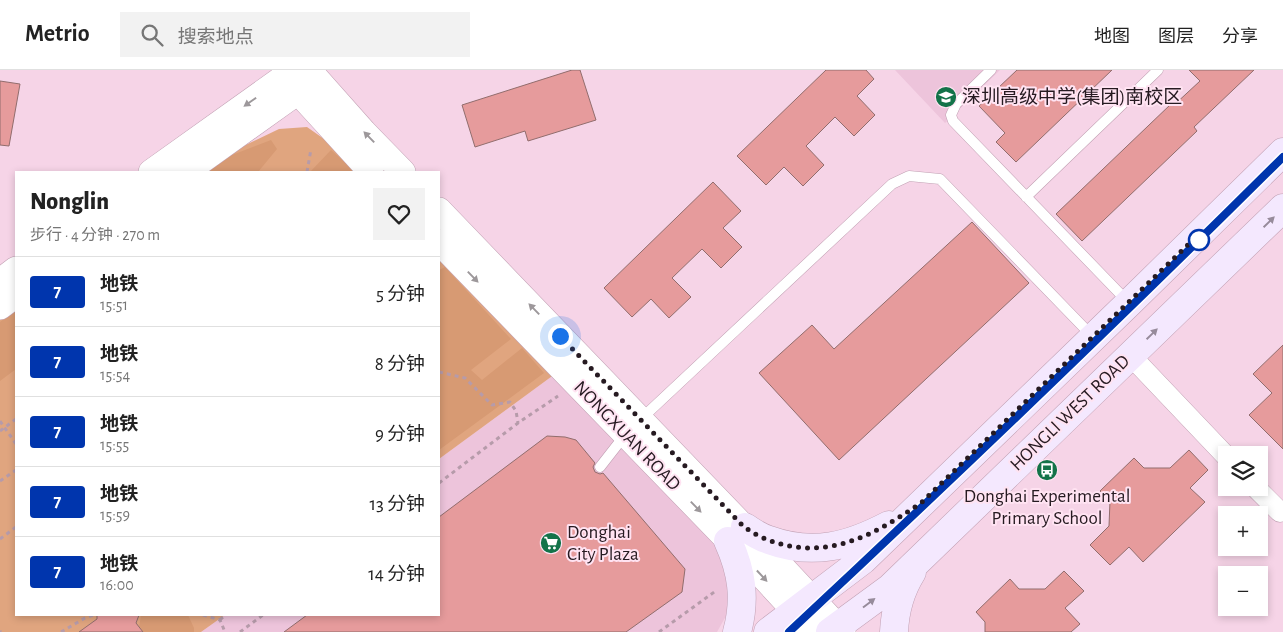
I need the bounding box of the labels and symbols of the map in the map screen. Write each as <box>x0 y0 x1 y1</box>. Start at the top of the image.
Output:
school or university icon: 深圳高级中学(集团)南校区 <box>934 85 958 109</box>
place label: 深圳高级中学(集团)南校区 <box>962 86 1182 107</box>
one-way arrow <box>244 96 257 107</box>
one-way arrow <box>363 132 375 144</box>
one-way arrow <box>1263 216 1275 228</box>
unlabelled marker <box>1188 229 1210 251</box>
one-way arrow <box>467 271 479 283</box>
one-way arrow <box>528 303 540 315</box>
your location <box>548 324 573 349</box>
one-way arrow <box>1146 328 1158 340</box>
street label: HONGLI WEST ROAD <box>1007 351 1133 475</box>
street label: NONGXUAN ROAD <box>570 378 684 494</box>
bus stop icon: Donghai Experimental Primary School <box>1035 458 1059 482</box>
place label: Donghai Experimental Primary School <box>964 487 1130 528</box>
one-way arrow <box>690 501 702 513</box>
place label: Donghai City Plaza <box>567 523 639 564</box>
supermarket icon: Donghai City Plaza <box>539 531 563 555</box>
one-way arrow <box>756 570 768 582</box>
one-way arrow <box>862 598 876 608</box>

